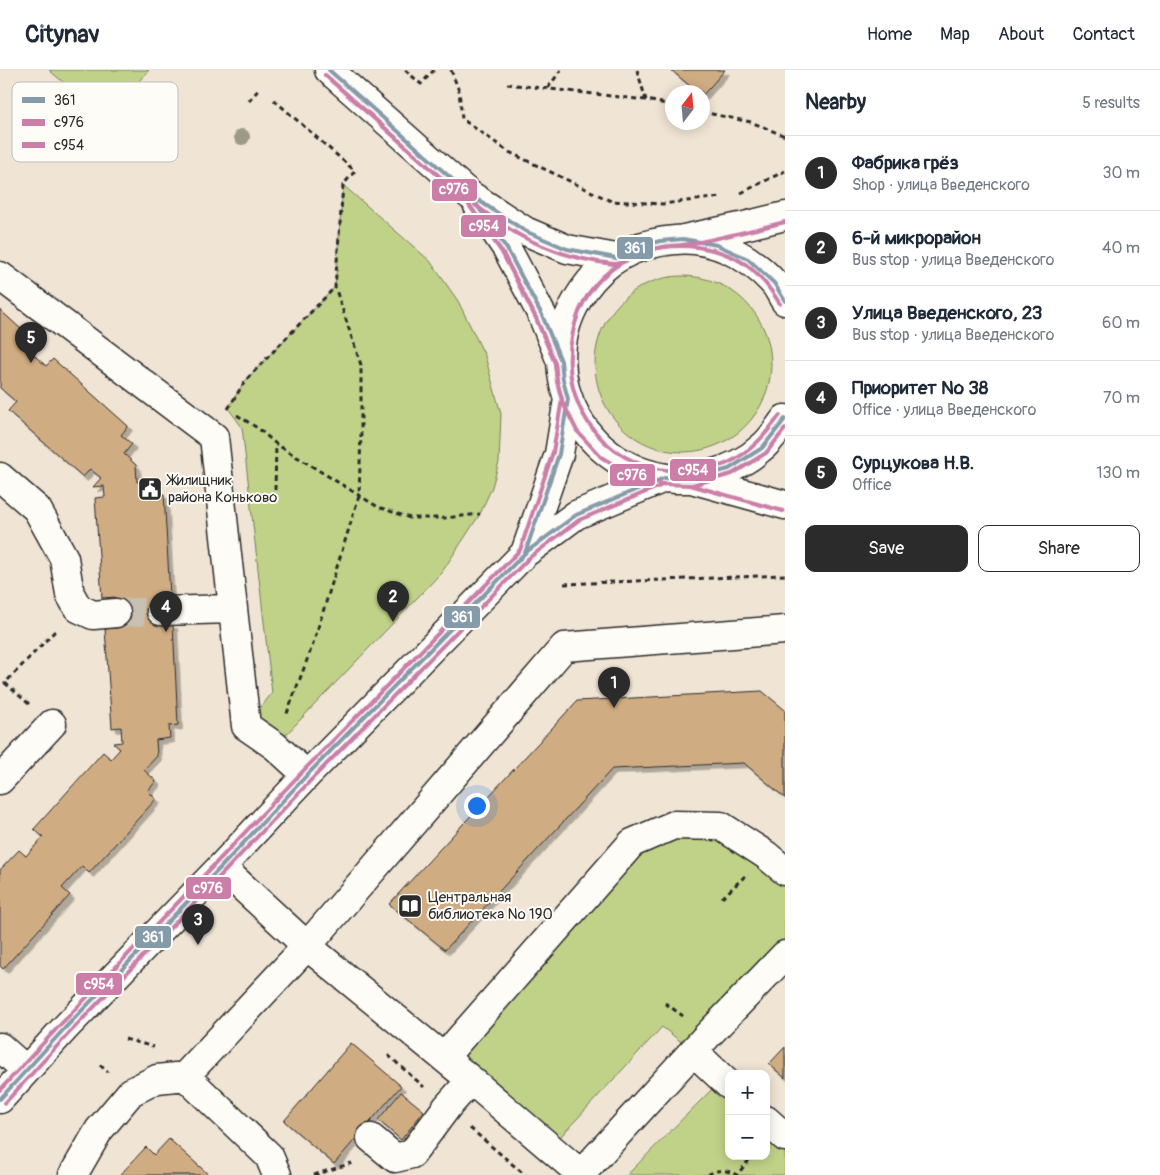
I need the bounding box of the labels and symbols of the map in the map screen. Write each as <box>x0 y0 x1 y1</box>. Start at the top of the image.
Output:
legend <box>12 82 178 162</box>
north arrow <box>665 85 710 130</box>
text: 361 <box>54 92 75 109</box>
text: с976 <box>54 114 84 131</box>
text: с954 <box>54 137 84 154</box>
line badge: с976 <box>431 178 478 202</box>
text: с976 <box>438 181 469 198</box>
line badge: с954 <box>460 214 507 238</box>
text: с954 <box>468 218 500 235</box>
line badge: 361 <box>616 236 654 260</box>
text: 361 <box>624 240 646 257</box>
pin: 5 <box>15 322 47 363</box>
line badge: с954 <box>669 458 717 482</box>
text: с954 <box>677 462 709 479</box>
line badge: с976 <box>609 463 656 487</box>
text: с976 <box>616 467 647 484</box>
place label: Жилищник района Коньково <box>166 471 277 507</box>
public building icon: Жилищник района Коньково <box>137 476 163 502</box>
pin: 2 <box>377 581 409 622</box>
pin: 4 <box>150 591 182 632</box>
line badge: 361 <box>443 605 481 629</box>
text: 361 <box>451 609 473 626</box>
pin: 1 <box>598 667 630 708</box>
your location <box>464 793 490 819</box>
line badge: с976 <box>185 876 232 900</box>
text: с976 <box>192 880 223 897</box>
place label: Центральная библиотека № 190 <box>428 888 553 924</box>
library icon: Центральная библиотека № 190 <box>397 893 423 919</box>
pin: 3 <box>182 904 214 945</box>
line badge: 361 <box>134 925 172 949</box>
text: 361 <box>142 929 164 946</box>
line badge: с954 <box>75 972 123 996</box>
text: с954 <box>83 976 115 993</box>

